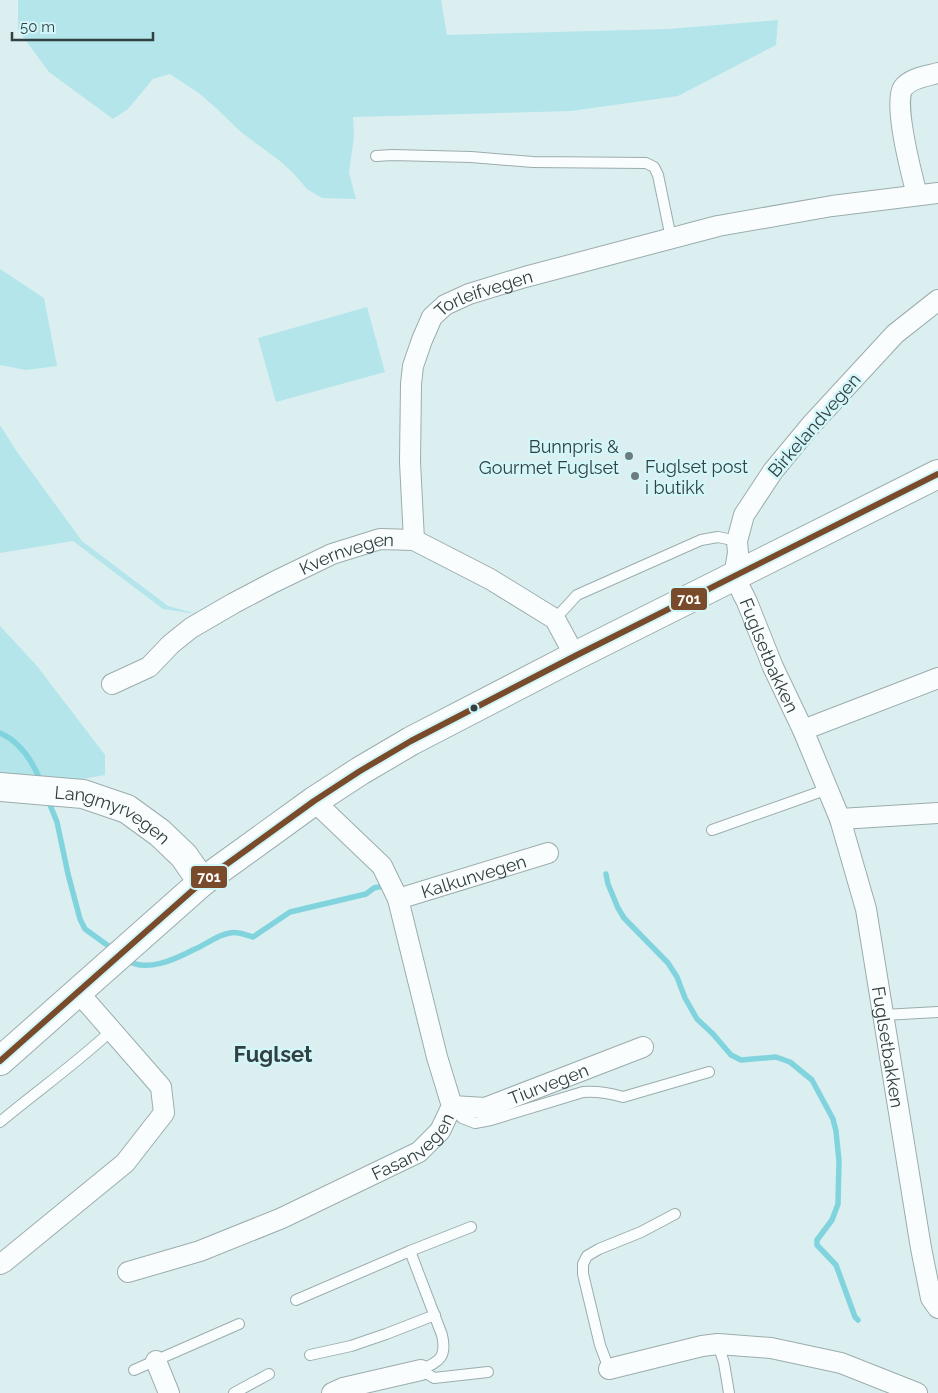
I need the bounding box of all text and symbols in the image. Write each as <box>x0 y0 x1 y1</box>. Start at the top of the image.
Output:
scale bar <box>12 10 154 42</box>
text: 50 m <box>20 18 55 36</box>
street label: Torleifvegen <box>430 265 535 320</box>
street label: Birkelandvegen <box>763 369 865 481</box>
place label: Bunnpris & Gourmet Fuglset <box>479 436 619 478</box>
marker: Bunnpris & Gourmet Fuglset <box>623 450 635 462</box>
place label: Fuglset post i butikk <box>645 456 748 498</box>
marker: Fuglset post i butikk <box>629 470 641 482</box>
street label: Kvernvegen <box>296 528 394 579</box>
line badge: 701 <box>670 587 708 611</box>
text: 701 <box>677 591 701 607</box>
street label: Fuglsetbakken <box>736 595 803 716</box>
unlabelled marker <box>469 703 479 713</box>
street label: Langmyrvegen <box>54 781 175 848</box>
street label: Kalkunvegen <box>418 850 529 902</box>
line badge: 701 <box>190 865 228 889</box>
text: 701 <box>197 869 221 885</box>
street label: Fuglsetbakken <box>868 985 909 1109</box>
district label: Fuglset <box>233 1041 313 1067</box>
street label: Tiurvegen <box>505 1059 591 1108</box>
street label: Fasanvegen <box>368 1109 458 1184</box>

